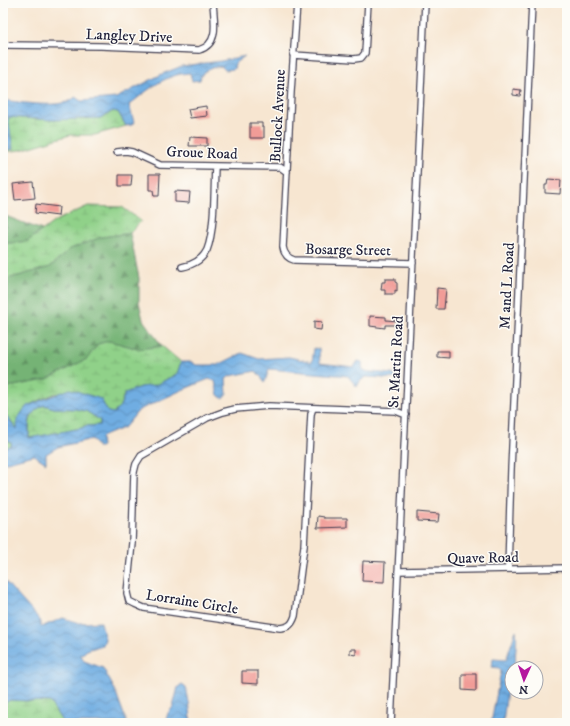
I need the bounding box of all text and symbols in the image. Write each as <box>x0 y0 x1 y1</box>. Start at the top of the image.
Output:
street label: Langley Drive <box>85 25 173 47</box>
street label: Bullock Avenue <box>266 69 290 163</box>
street label: Groue Road <box>166 142 238 164</box>
street label: Bosarge Street <box>305 240 391 260</box>
street label: M and L Road <box>495 242 519 330</box>
street label: St Martin Road <box>384 315 408 409</box>
street label: Quave Road <box>447 548 520 568</box>
street label: Lorraine Circle <box>145 585 239 619</box>
north arrow <box>504 660 544 700</box>
text: N <box>519 682 528 696</box>

